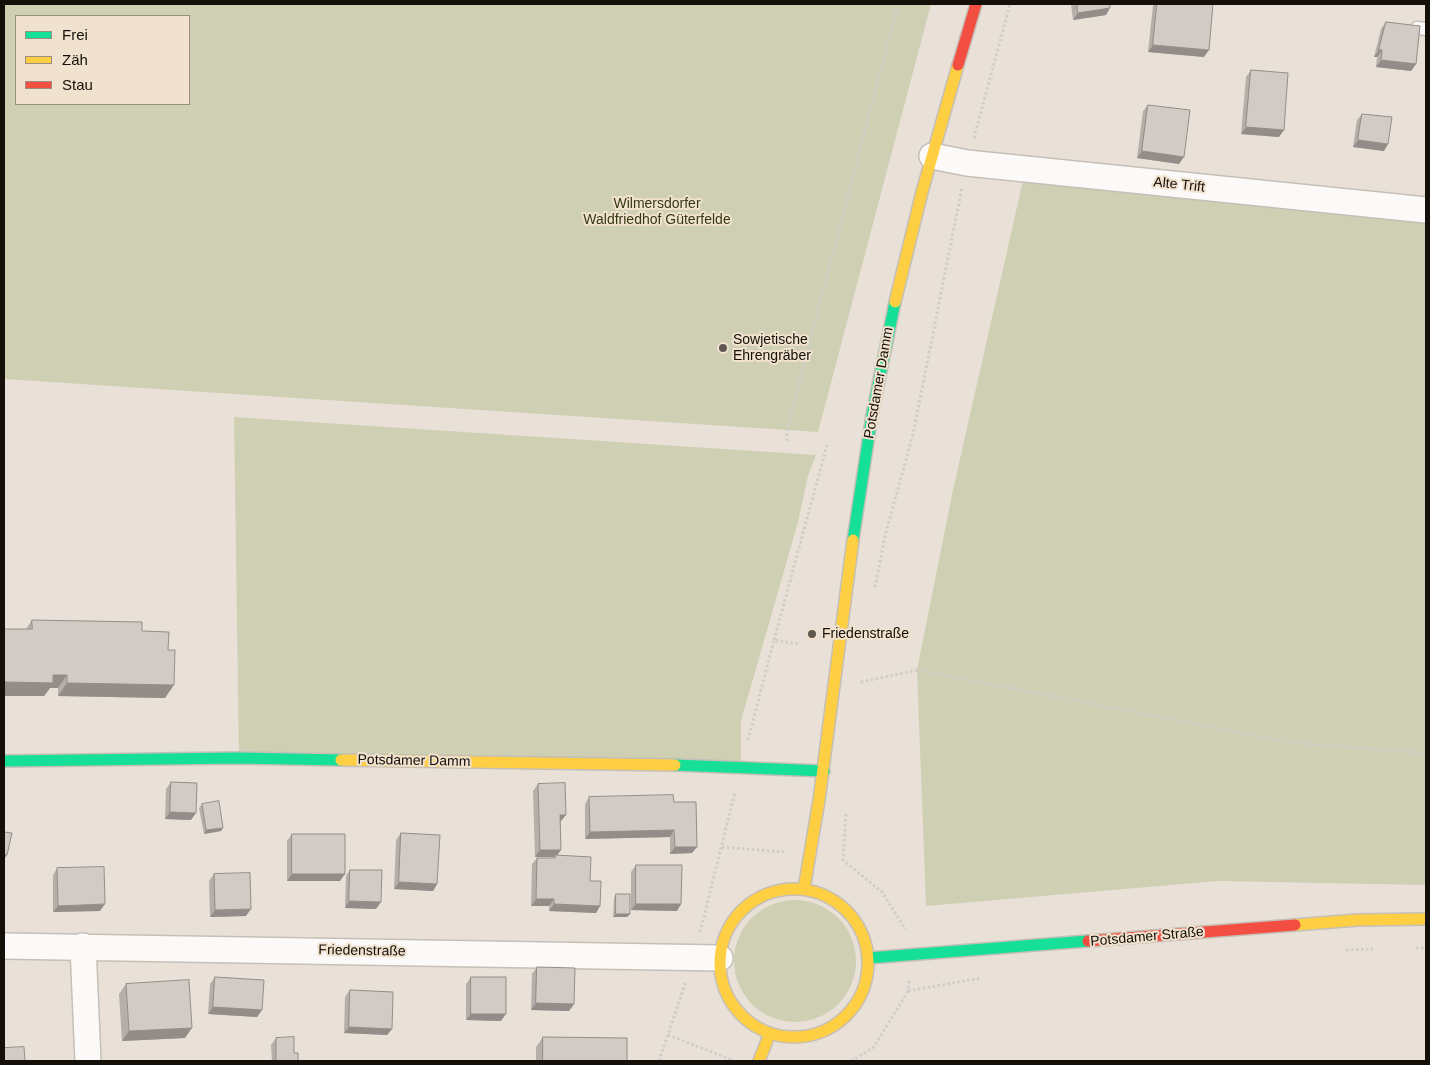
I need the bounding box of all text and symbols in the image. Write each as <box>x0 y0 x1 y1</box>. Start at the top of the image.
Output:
legend <box>15 15 190 105</box>
text: Frei <box>62 26 88 43</box>
text: Zäh <box>62 51 88 68</box>
text: Stau <box>62 76 93 93</box>
street label: Alte Trift <box>1152 174 1206 196</box>
park label: Wilmersdorfer Waldfriedhof Güterfelde <box>583 196 731 228</box>
street label: Potsdamer Damm <box>861 326 897 440</box>
place label: Sowjetische Ehrengräber <box>733 332 811 364</box>
marker: Sowjetische Ehrengräber <box>717 342 729 354</box>
place label: Friedenstraße <box>822 626 909 642</box>
marker: Friedenstraße <box>806 628 818 640</box>
street label: Potsdamer Damm <box>357 752 471 770</box>
street label: Potsdamer Straße <box>1090 924 1204 950</box>
street label: Friedenstraße <box>318 942 406 960</box>

